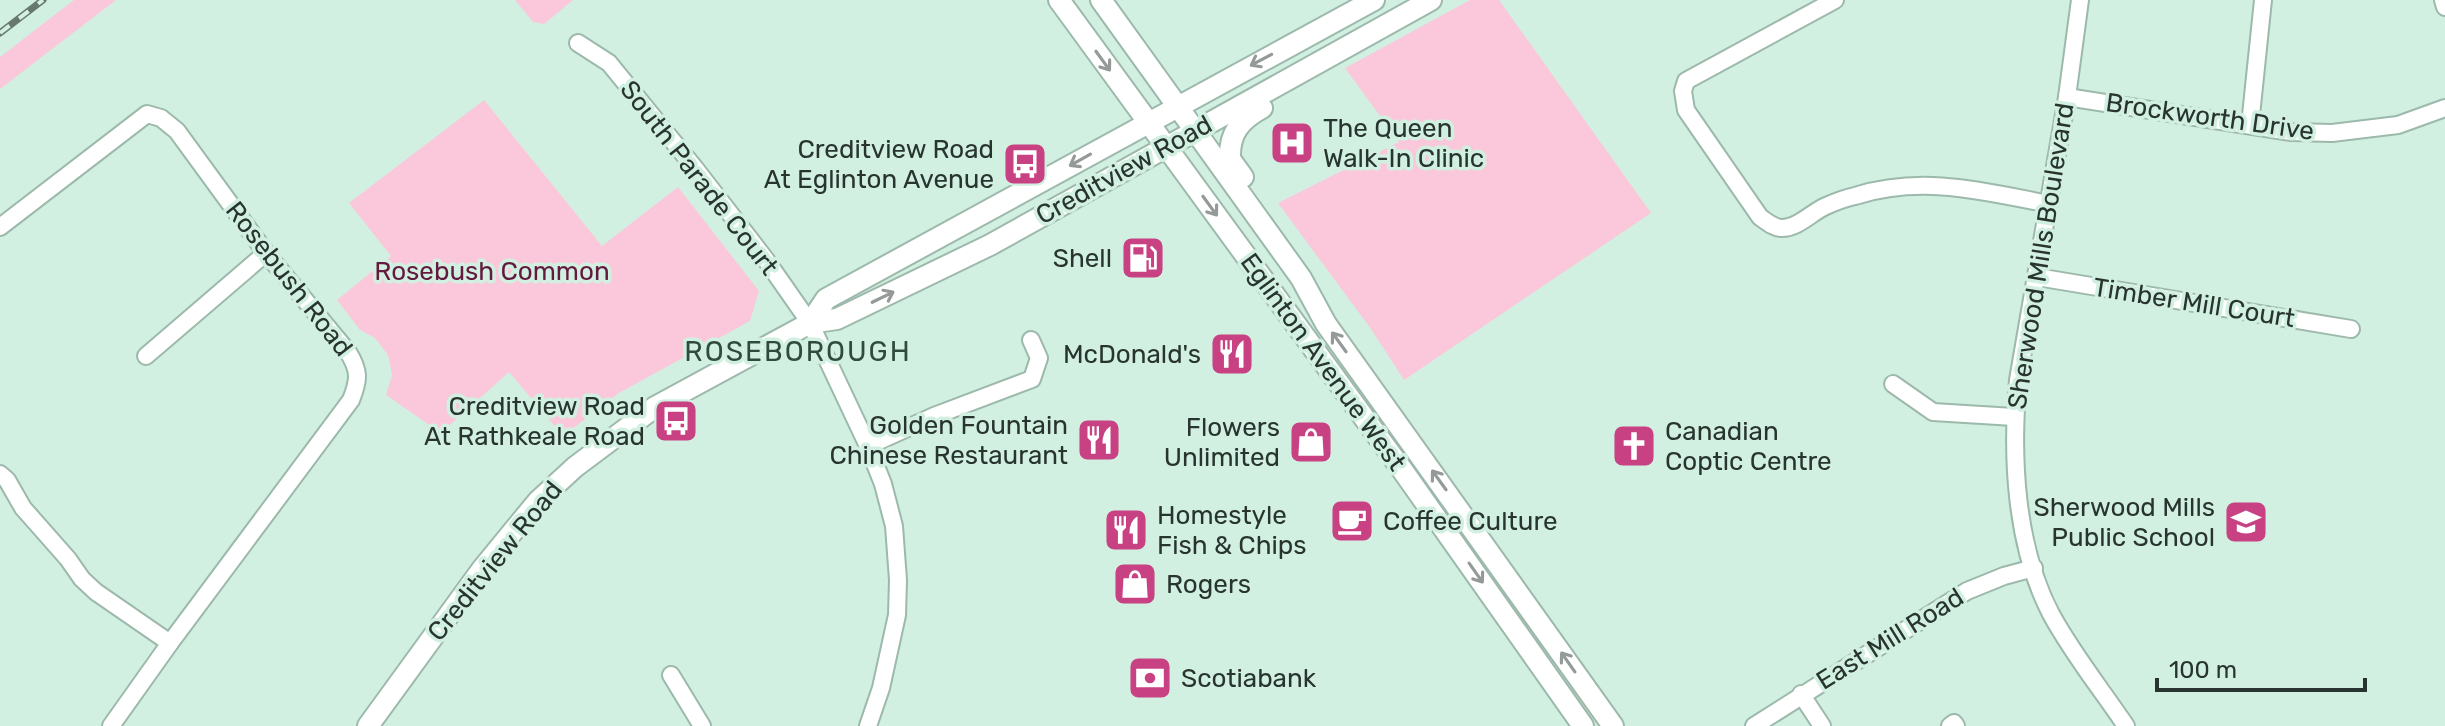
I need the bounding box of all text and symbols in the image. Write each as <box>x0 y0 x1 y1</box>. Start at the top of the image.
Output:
one-way arrow <box>1094 50 1111 71</box>
one-way arrow <box>1250 53 1274 69</box>
street label: South Parade Court <box>613 75 785 281</box>
street label: Brockworth Drive <box>2104 87 2316 147</box>
street label: Sherwood Mills Boulevard <box>2001 101 2081 411</box>
street label: Creditview Road <box>1031 109 1217 231</box>
place label: The Queen Walk-In Clinic <box>1323 113 1484 174</box>
hospital icon: The Queen Walk-In Clinic <box>1268 119 1316 167</box>
place label: Creditview Road At Eglinton Avenue <box>764 134 994 195</box>
bus stop icon: Creditview Road At Eglinton Avenue <box>1001 140 1049 188</box>
one-way arrow <box>1068 153 1092 168</box>
one-way arrow <box>1201 194 1218 216</box>
street label: Rosebush Road <box>219 195 359 363</box>
fuel station icon: Shell <box>1119 234 1167 282</box>
place label: Shell <box>1053 243 1112 274</box>
street label: Eglinton Avenue West <box>1234 247 1412 477</box>
park label: Rosebush Common <box>374 256 610 287</box>
street label: Timber Mill Court <box>2091 272 2297 334</box>
one-way arrow <box>870 289 894 305</box>
restaurant icon: McDonald's <box>1208 330 1256 378</box>
one-way arrow <box>1330 331 1347 353</box>
district label: ROSEBOROUGH <box>684 335 912 368</box>
place label: McDonald's <box>1063 339 1201 370</box>
place label: Creditview Road At Rathkeale Road <box>424 391 645 452</box>
bus stop icon: Creditview Road At Rathkeale Road <box>652 397 700 445</box>
place label: Golden Fountain Chinese Restaurant <box>829 410 1068 471</box>
place label: Flowers Unlimited <box>1164 412 1280 473</box>
restaurant icon: Golden Fountain Chinese Restaurant <box>1075 416 1123 464</box>
place label: Canadian Coptic Centre <box>1665 416 1832 477</box>
shop icon: Flowers Unlimited <box>1287 418 1335 466</box>
church icon: Canadian Coptic Centre <box>1610 422 1658 470</box>
one-way arrow <box>1431 470 1447 492</box>
street label: Creditview Road <box>421 475 569 647</box>
place label: Sherwood Mills Public School <box>2034 492 2215 553</box>
cafe icon: Coffee Culture <box>1328 497 1376 545</box>
school or university icon: Sherwood Mills Public School <box>2222 498 2270 546</box>
place label: Homestyle Fish & Chips <box>1157 500 1307 561</box>
restaurant icon: Homestyle Fish & Chips <box>1102 506 1150 554</box>
place label: Coffee Culture <box>1383 506 1558 537</box>
shop icon: Rogers <box>1111 560 1159 608</box>
one-way arrow <box>1467 562 1484 583</box>
place label: Rogers <box>1166 569 1251 600</box>
street label: East Mill Road <box>1811 581 1969 697</box>
scale bar <box>2157 642 2365 692</box>
one-way arrow <box>1560 652 1576 674</box>
bank icon: Scotiabank <box>1126 654 1174 702</box>
text: 100 m <box>2169 656 2237 684</box>
place label: Scotiabank <box>1181 663 1317 694</box>

